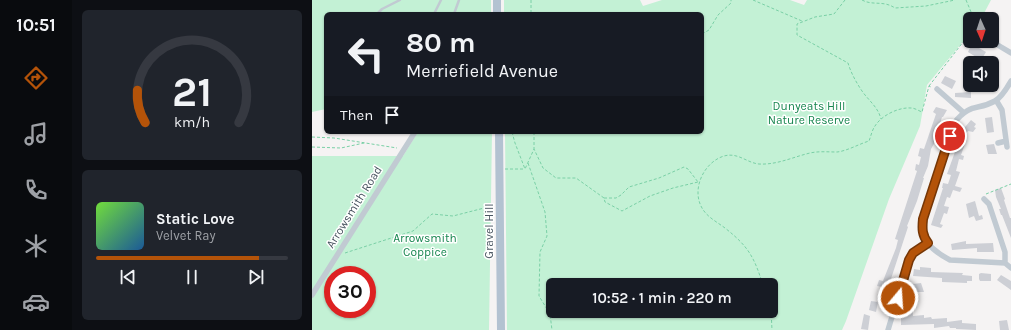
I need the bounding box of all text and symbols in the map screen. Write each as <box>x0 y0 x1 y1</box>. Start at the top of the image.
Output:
north arrow <box>963 12 999 48</box>
map controls <box>963 12 999 92</box>
text: 10:51 <box>16 14 56 36</box>
text: 80 m <box>406 26 475 59</box>
icon: left <box>340 28 392 80</box>
button: sound <box>963 56 999 92</box>
text: Merriefield Avenue <box>406 60 558 82</box>
icon: directions <box>22 64 50 92</box>
text: 21 <box>172 68 212 116</box>
park label: Dunyeats Hill Nature Reserve <box>768 99 850 127</box>
icon: arrive <box>381 104 403 126</box>
text: Then <box>340 106 373 124</box>
text: km/h <box>174 114 210 131</box>
pin <box>933 119 967 153</box>
icon: music <box>22 120 50 148</box>
icon: arrive <box>939 125 961 147</box>
street label: Arrowsmith Road <box>323 163 385 251</box>
icon: phone <box>22 176 50 204</box>
street label: Gravel Hill <box>482 203 496 259</box>
text: Static Love <box>156 210 234 228</box>
text: Velvet Ray <box>156 228 216 243</box>
park label: Arrowsmith Coppice <box>393 231 457 259</box>
icon: climate <box>22 232 50 260</box>
icon: previous <box>117 266 139 288</box>
icon: pause <box>181 266 203 288</box>
icon: next <box>245 266 267 288</box>
speed limit sign: 30 <box>324 266 376 318</box>
position arrow <box>877 277 919 319</box>
icon: car <box>22 288 50 316</box>
text: 10:52 · 1 min · 220 m <box>592 289 732 307</box>

